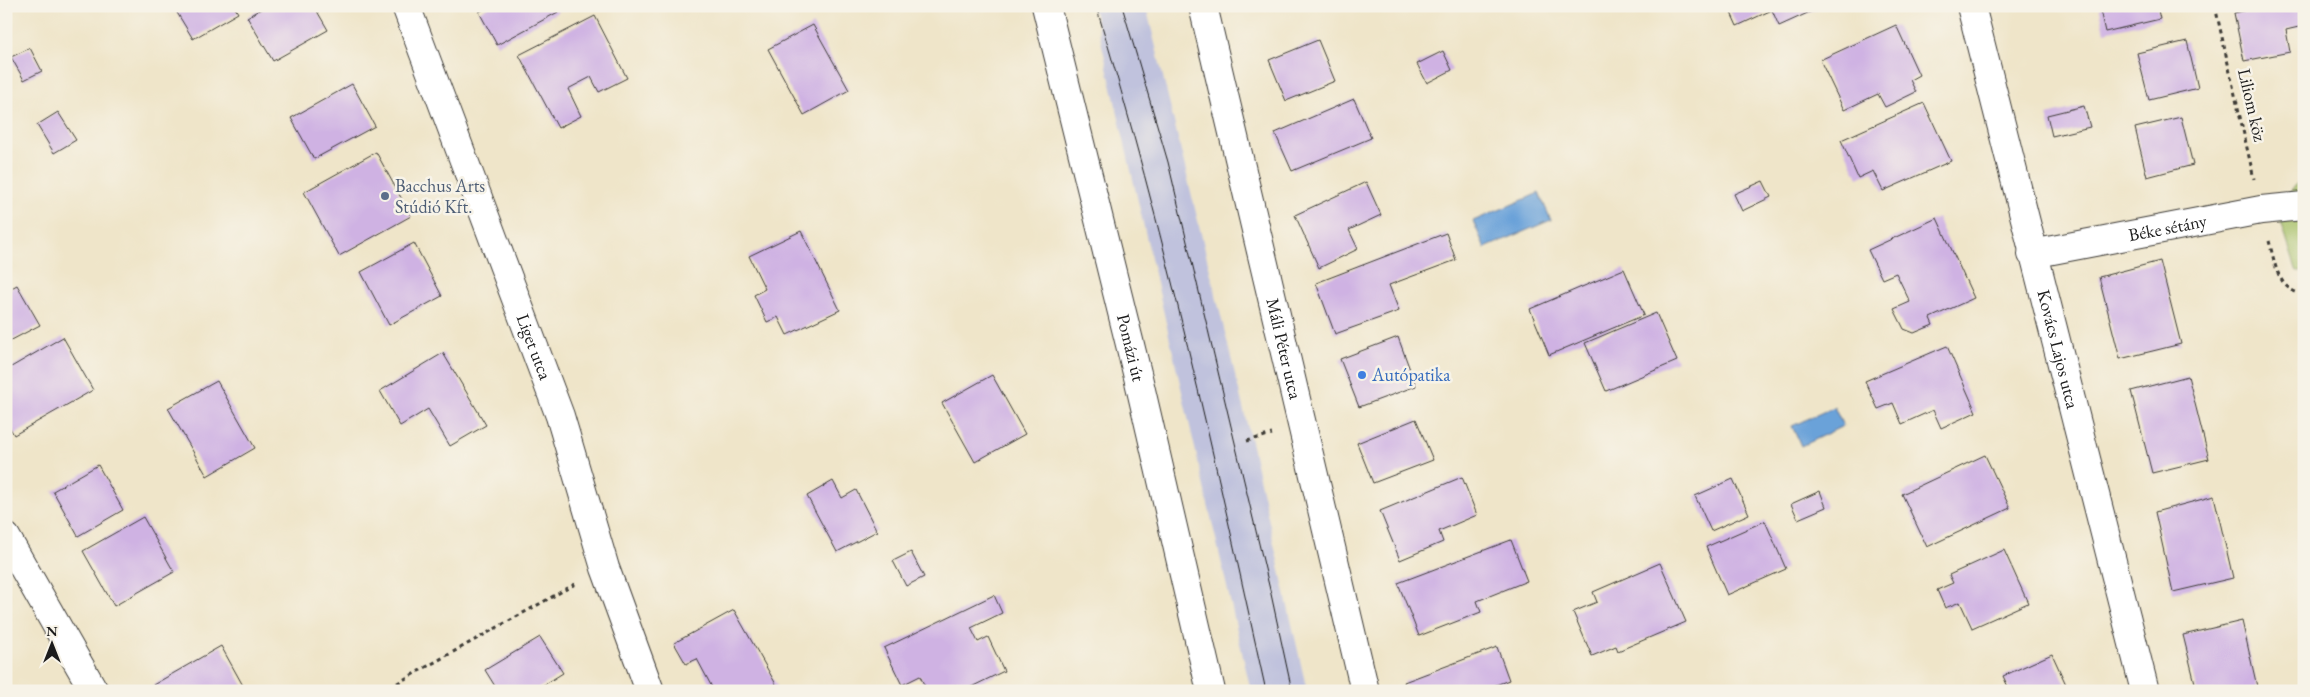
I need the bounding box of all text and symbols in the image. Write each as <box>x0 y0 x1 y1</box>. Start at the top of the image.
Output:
street label: Liliom köz <box>2233 66 2272 144</box>
place label: Bacchus Arts Stúdió Kft. <box>395 174 485 218</box>
marker: Bacchus Arts Stúdió Kft. <box>379 190 391 202</box>
street label: Béke sétány <box>2126 209 2209 246</box>
street label: Kovács Lajos utca <box>2032 287 2085 412</box>
street label: Máli Péter utca <box>1261 296 1308 402</box>
street label: Liget utca <box>512 310 558 383</box>
street label: Pomázi út <box>1112 311 1151 384</box>
place label: Autópatika <box>1371 363 1451 386</box>
marker: Autópatika <box>1356 369 1368 381</box>
north arrow <box>28 620 78 670</box>
text: N <box>46 622 58 640</box>

